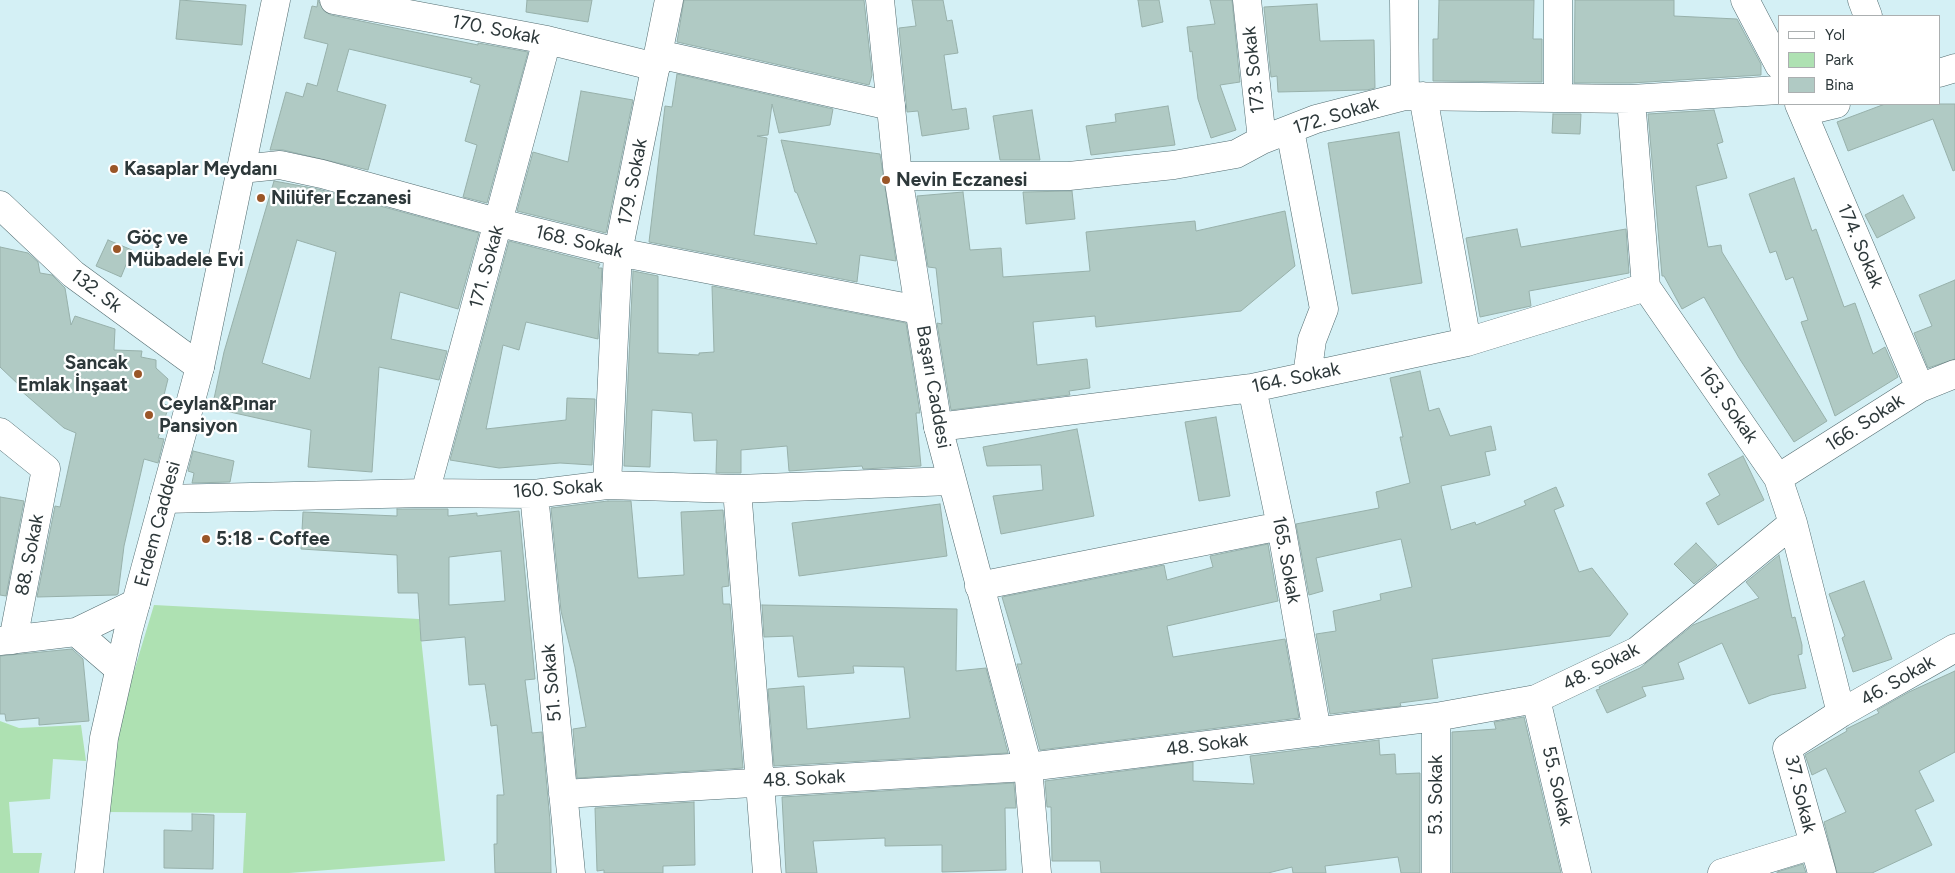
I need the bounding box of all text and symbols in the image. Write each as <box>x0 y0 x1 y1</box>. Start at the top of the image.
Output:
street label: 170. Sokak <box>450 10 542 50</box>
legend <box>1778 15 1940 105</box>
street label: 173. Sokak <box>1238 25 1270 115</box>
text: Yol <box>1825 26 1845 44</box>
text: Park <box>1825 51 1854 69</box>
text: Bina <box>1825 76 1854 94</box>
street label: 172. Sokak <box>1291 92 1381 140</box>
street label: 179. Sokak <box>613 137 653 227</box>
place label: Kasaplar Meydanı <box>124 158 277 180</box>
marker: Kasaplar Meydanı <box>108 163 120 175</box>
place label: Nevin Eczanesi <box>896 169 1028 191</box>
marker: Nevin Eczanesi <box>880 174 892 186</box>
place label: Nilüfer Eczanesi <box>271 187 412 209</box>
marker: Nilüfer Eczanesi <box>255 192 267 204</box>
street label: 174. Sokak <box>1832 201 1888 291</box>
street label: 168. Sokak <box>533 221 625 263</box>
street label: 171. Sokak <box>465 223 509 311</box>
place label: Göç ve Mübadele Evi <box>127 227 244 271</box>
marker: Göç ve Mübadele Evi <box>111 243 123 255</box>
street label: 132. Sk <box>66 264 126 318</box>
street label: Başarı Caddesi <box>911 324 955 450</box>
place label: Sancak Emlak İnşaat <box>17 352 128 396</box>
street label: 164. Sokak <box>1250 358 1342 398</box>
street label: 163. Sokak <box>1693 362 1763 448</box>
marker: Sancak Emlak İnşaat <box>132 368 144 380</box>
street label: 166. Sokak <box>1822 389 1908 457</box>
place label: Ceylan&Pınar Pansiyon <box>159 393 276 437</box>
marker: Ceylan&Pınar Pansiyon <box>143 409 155 421</box>
street label: Erdem Caddesi <box>130 459 186 589</box>
street label: 160. Sokak <box>512 474 604 504</box>
street label: 88. Sokak <box>11 512 49 598</box>
street label: 165. Sokak <box>1267 514 1305 606</box>
place label: 5:18 - Coffee <box>216 528 330 550</box>
marker: 5:18 - Coffee <box>200 533 212 545</box>
street label: 48. Sokak <box>1559 638 1643 696</box>
street label: 51. Sokak <box>537 643 567 723</box>
street label: 46. Sokak <box>1857 651 1939 711</box>
street label: 48. Sokak <box>1165 729 1249 761</box>
street label: 55. Sokak <box>1537 744 1577 828</box>
street label: 37. Sokak <box>1779 753 1821 835</box>
street label: 53. Sokak <box>1425 755 1447 835</box>
street label: 48. Sokak <box>762 765 846 793</box>

